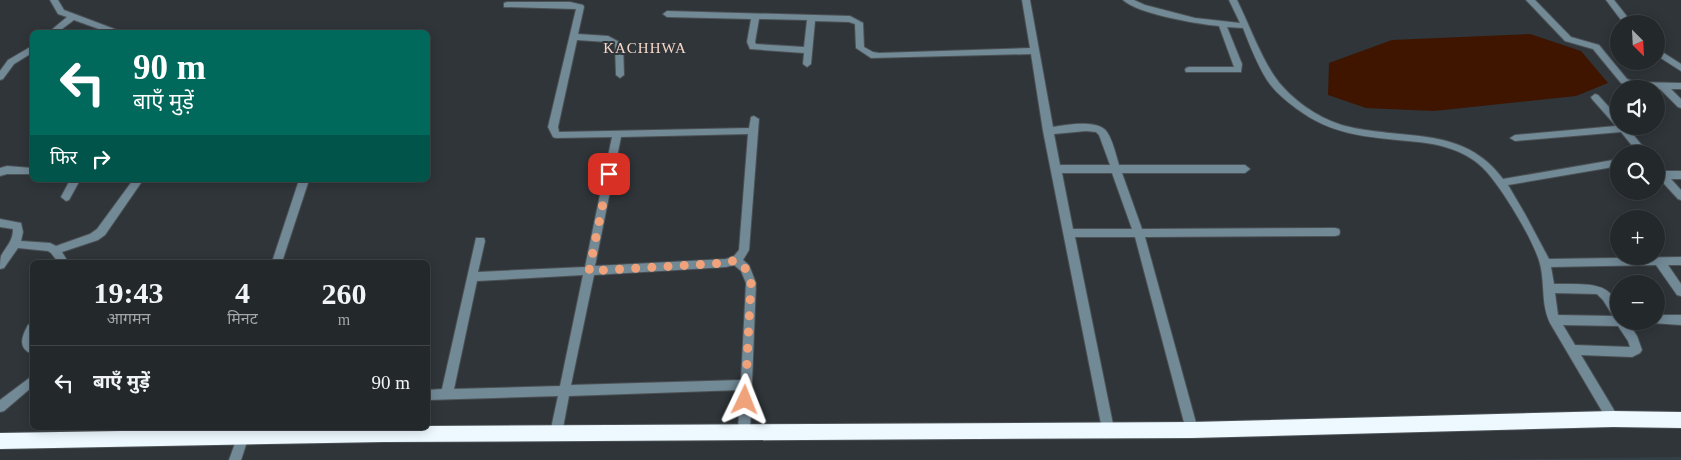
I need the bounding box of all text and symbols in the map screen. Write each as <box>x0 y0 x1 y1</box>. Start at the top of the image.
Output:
north arrow <box>1610 15 1665 70</box>
map controls <box>1610 15 1665 330</box>
district label: KACHHWA <box>603 40 687 56</box>
text: 90 m <box>133 48 206 87</box>
icon: left <box>50 50 115 115</box>
button: sound <box>1610 80 1665 135</box>
text: बाएँ मुड़ें <box>133 89 194 114</box>
icon: right <box>87 145 115 173</box>
button: search <box>1610 145 1665 200</box>
text: फिर <box>50 147 77 168</box>
pin <box>588 153 630 195</box>
icon: arrive <box>595 160 623 188</box>
button: + <box>1610 210 1665 265</box>
button: − <box>1610 275 1665 330</box>
text: 19:43 <box>94 276 164 309</box>
text: 4 <box>235 276 250 309</box>
text: 260 <box>321 277 366 310</box>
text: आगमन <box>107 310 150 327</box>
text: मिनट <box>227 310 258 327</box>
text: m <box>338 311 350 328</box>
icon: left <box>50 369 78 397</box>
text: बाएँ मुड़ें <box>93 371 150 392</box>
text: 90 m <box>371 372 410 393</box>
position arrow <box>718 373 770 425</box>

